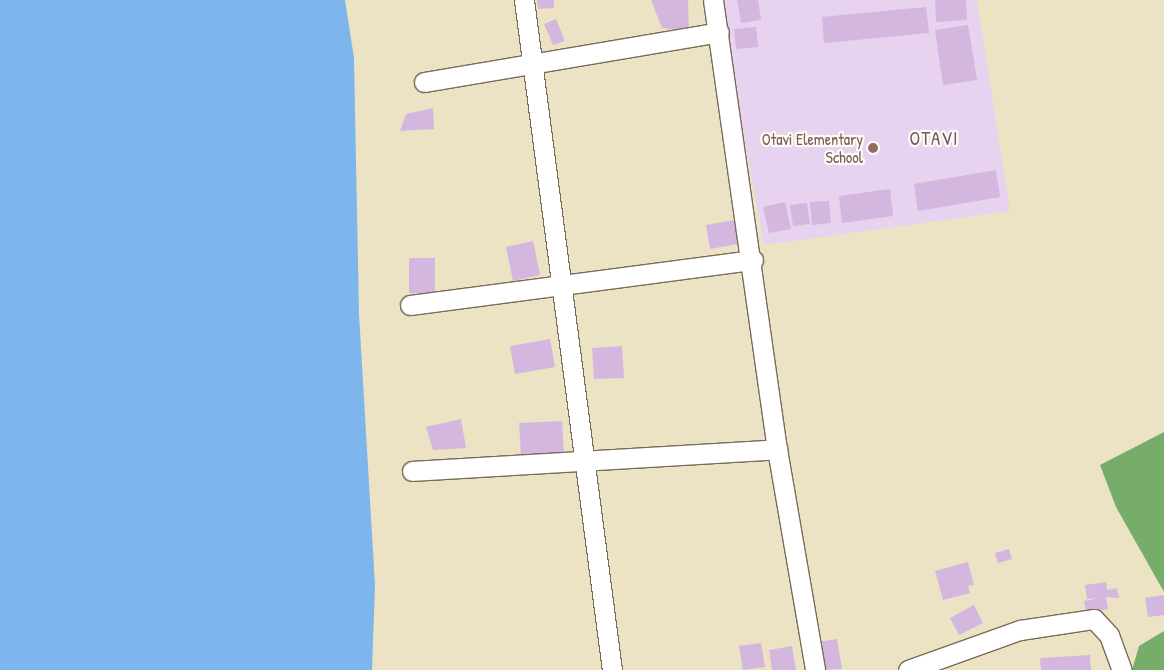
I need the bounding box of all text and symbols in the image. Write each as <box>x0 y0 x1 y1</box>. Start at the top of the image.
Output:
district label: OTAVI <box>909 128 959 150</box>
place label: Otavi Elementary School <box>762 129 863 167</box>
marker: Otavi Elementary School <box>867 142 879 154</box>

